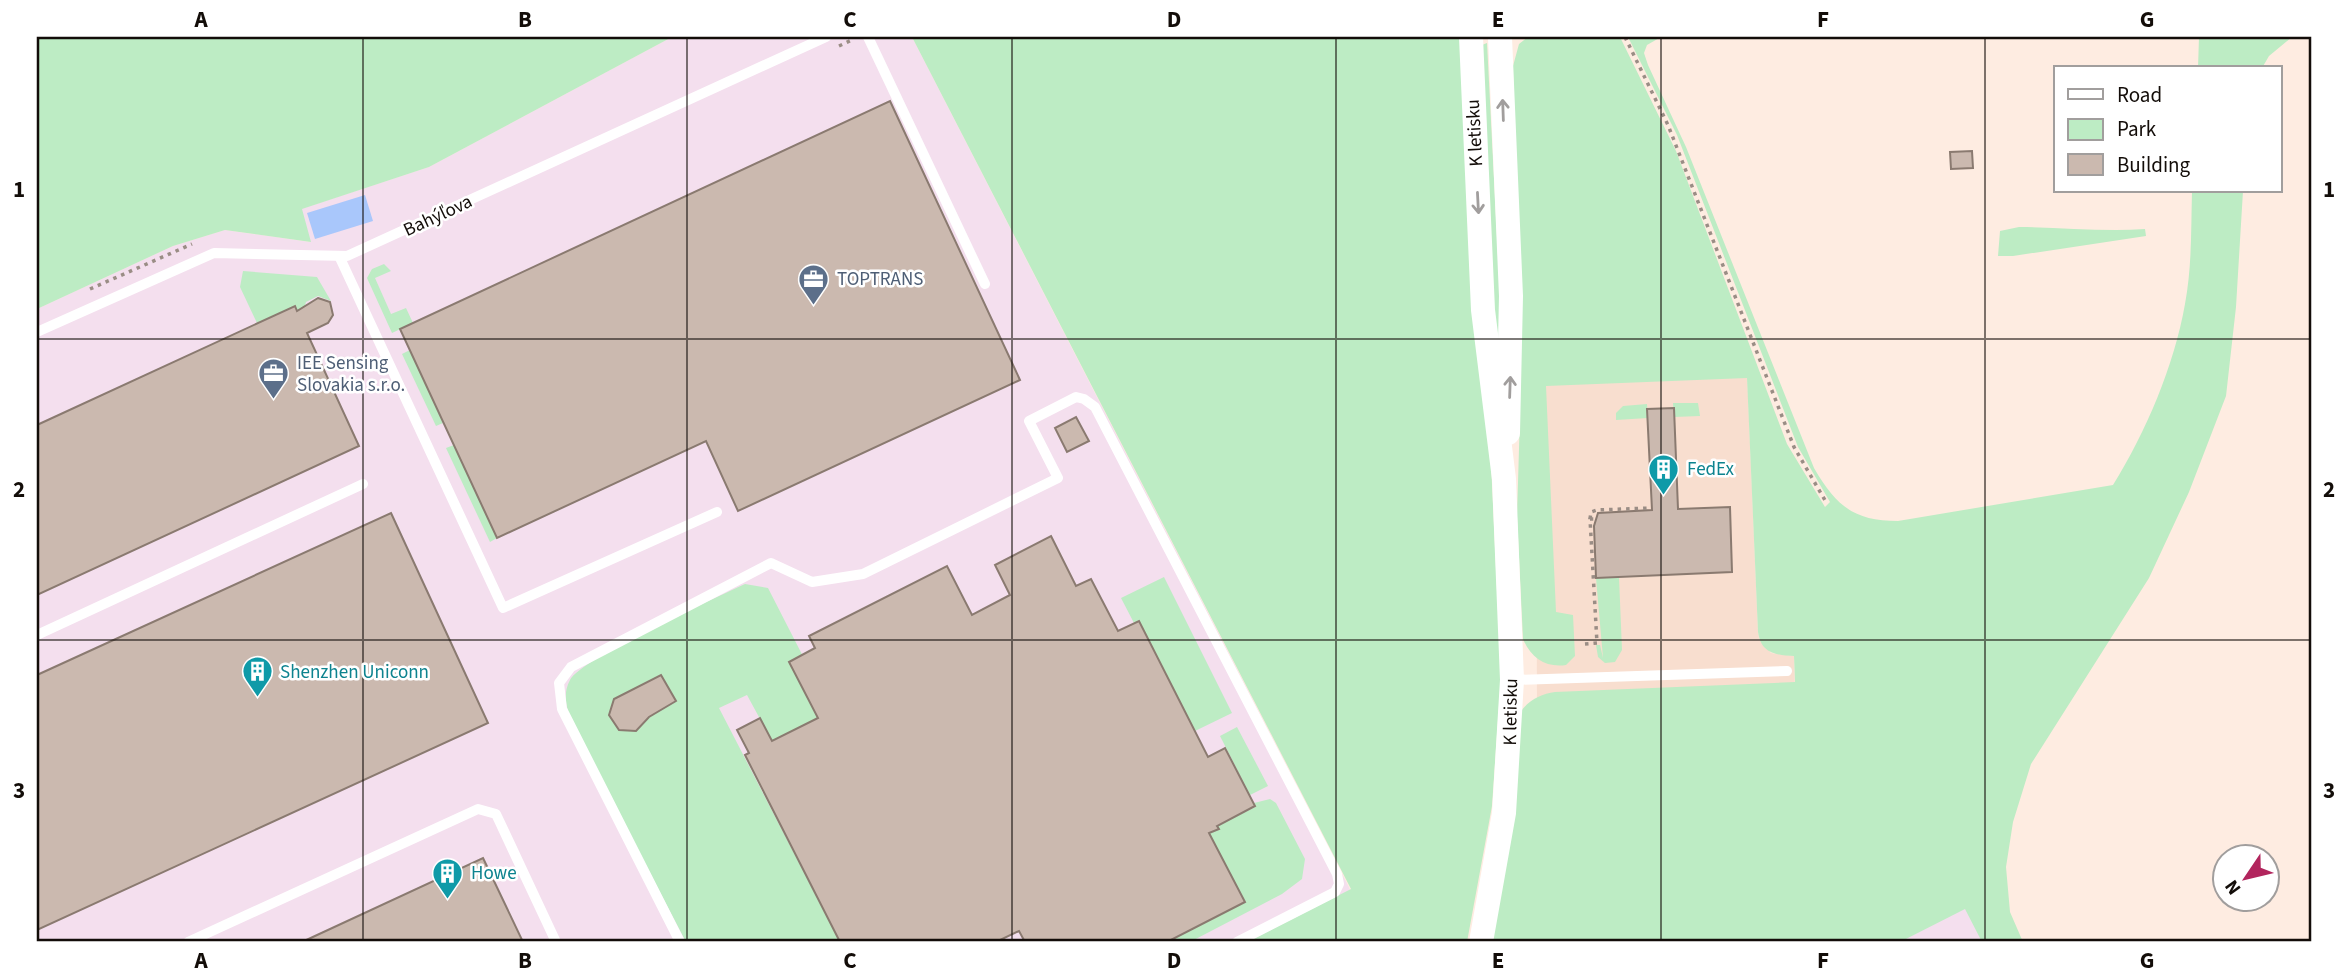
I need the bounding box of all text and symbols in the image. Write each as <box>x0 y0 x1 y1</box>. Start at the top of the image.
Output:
text: A <box>193 3 208 36</box>
text: B <box>518 3 532 36</box>
text: C <box>843 3 857 36</box>
text: D <box>1167 3 1181 36</box>
text: E <box>1492 3 1504 36</box>
text: F <box>1817 3 1829 36</box>
text: G <box>2140 3 2154 36</box>
legend <box>2054 66 2282 192</box>
text: Road <box>2117 80 2162 110</box>
street label: K letisku <box>1460 99 1490 167</box>
one-way arrow <box>1497 99 1510 122</box>
text: Park <box>2117 114 2157 144</box>
text: Building <box>2117 150 2191 180</box>
text: 1 <box>13 173 25 206</box>
text: 1 <box>2323 173 2335 206</box>
street label: Bahýľova <box>399 188 477 244</box>
one-way arrow <box>1472 191 1485 214</box>
office icon: TOPTRANS <box>797 262 831 306</box>
place label: TOPTRANS <box>837 266 923 293</box>
place label: IEE Sensing Slovakia s.r.o. <box>297 350 405 399</box>
office icon: IEE Sensing Slovakia s.r.o. <box>257 357 291 401</box>
one-way arrow <box>1504 375 1517 398</box>
building icon: FedEx <box>1647 452 1681 496</box>
place label: FedEx <box>1687 456 1735 483</box>
text: 2 <box>13 473 25 506</box>
text: 2 <box>2323 473 2335 506</box>
building icon: Shenzhen Uniconn <box>240 655 274 699</box>
place label: Shenzhen Uniconn <box>280 659 429 686</box>
street label: K letisku <box>1497 678 1525 746</box>
text: 3 <box>13 774 25 807</box>
text: 3 <box>2323 774 2335 807</box>
north arrow <box>2212 842 2282 912</box>
building icon: Howe <box>431 856 465 900</box>
place label: Howe <box>471 860 517 887</box>
text: N <box>2219 874 2248 900</box>
text: A <box>193 944 208 977</box>
text: B <box>518 944 532 977</box>
text: C <box>843 944 857 977</box>
text: D <box>1167 944 1181 977</box>
text: E <box>1492 944 1504 977</box>
text: F <box>1817 944 1829 977</box>
text: G <box>2140 944 2154 977</box>

